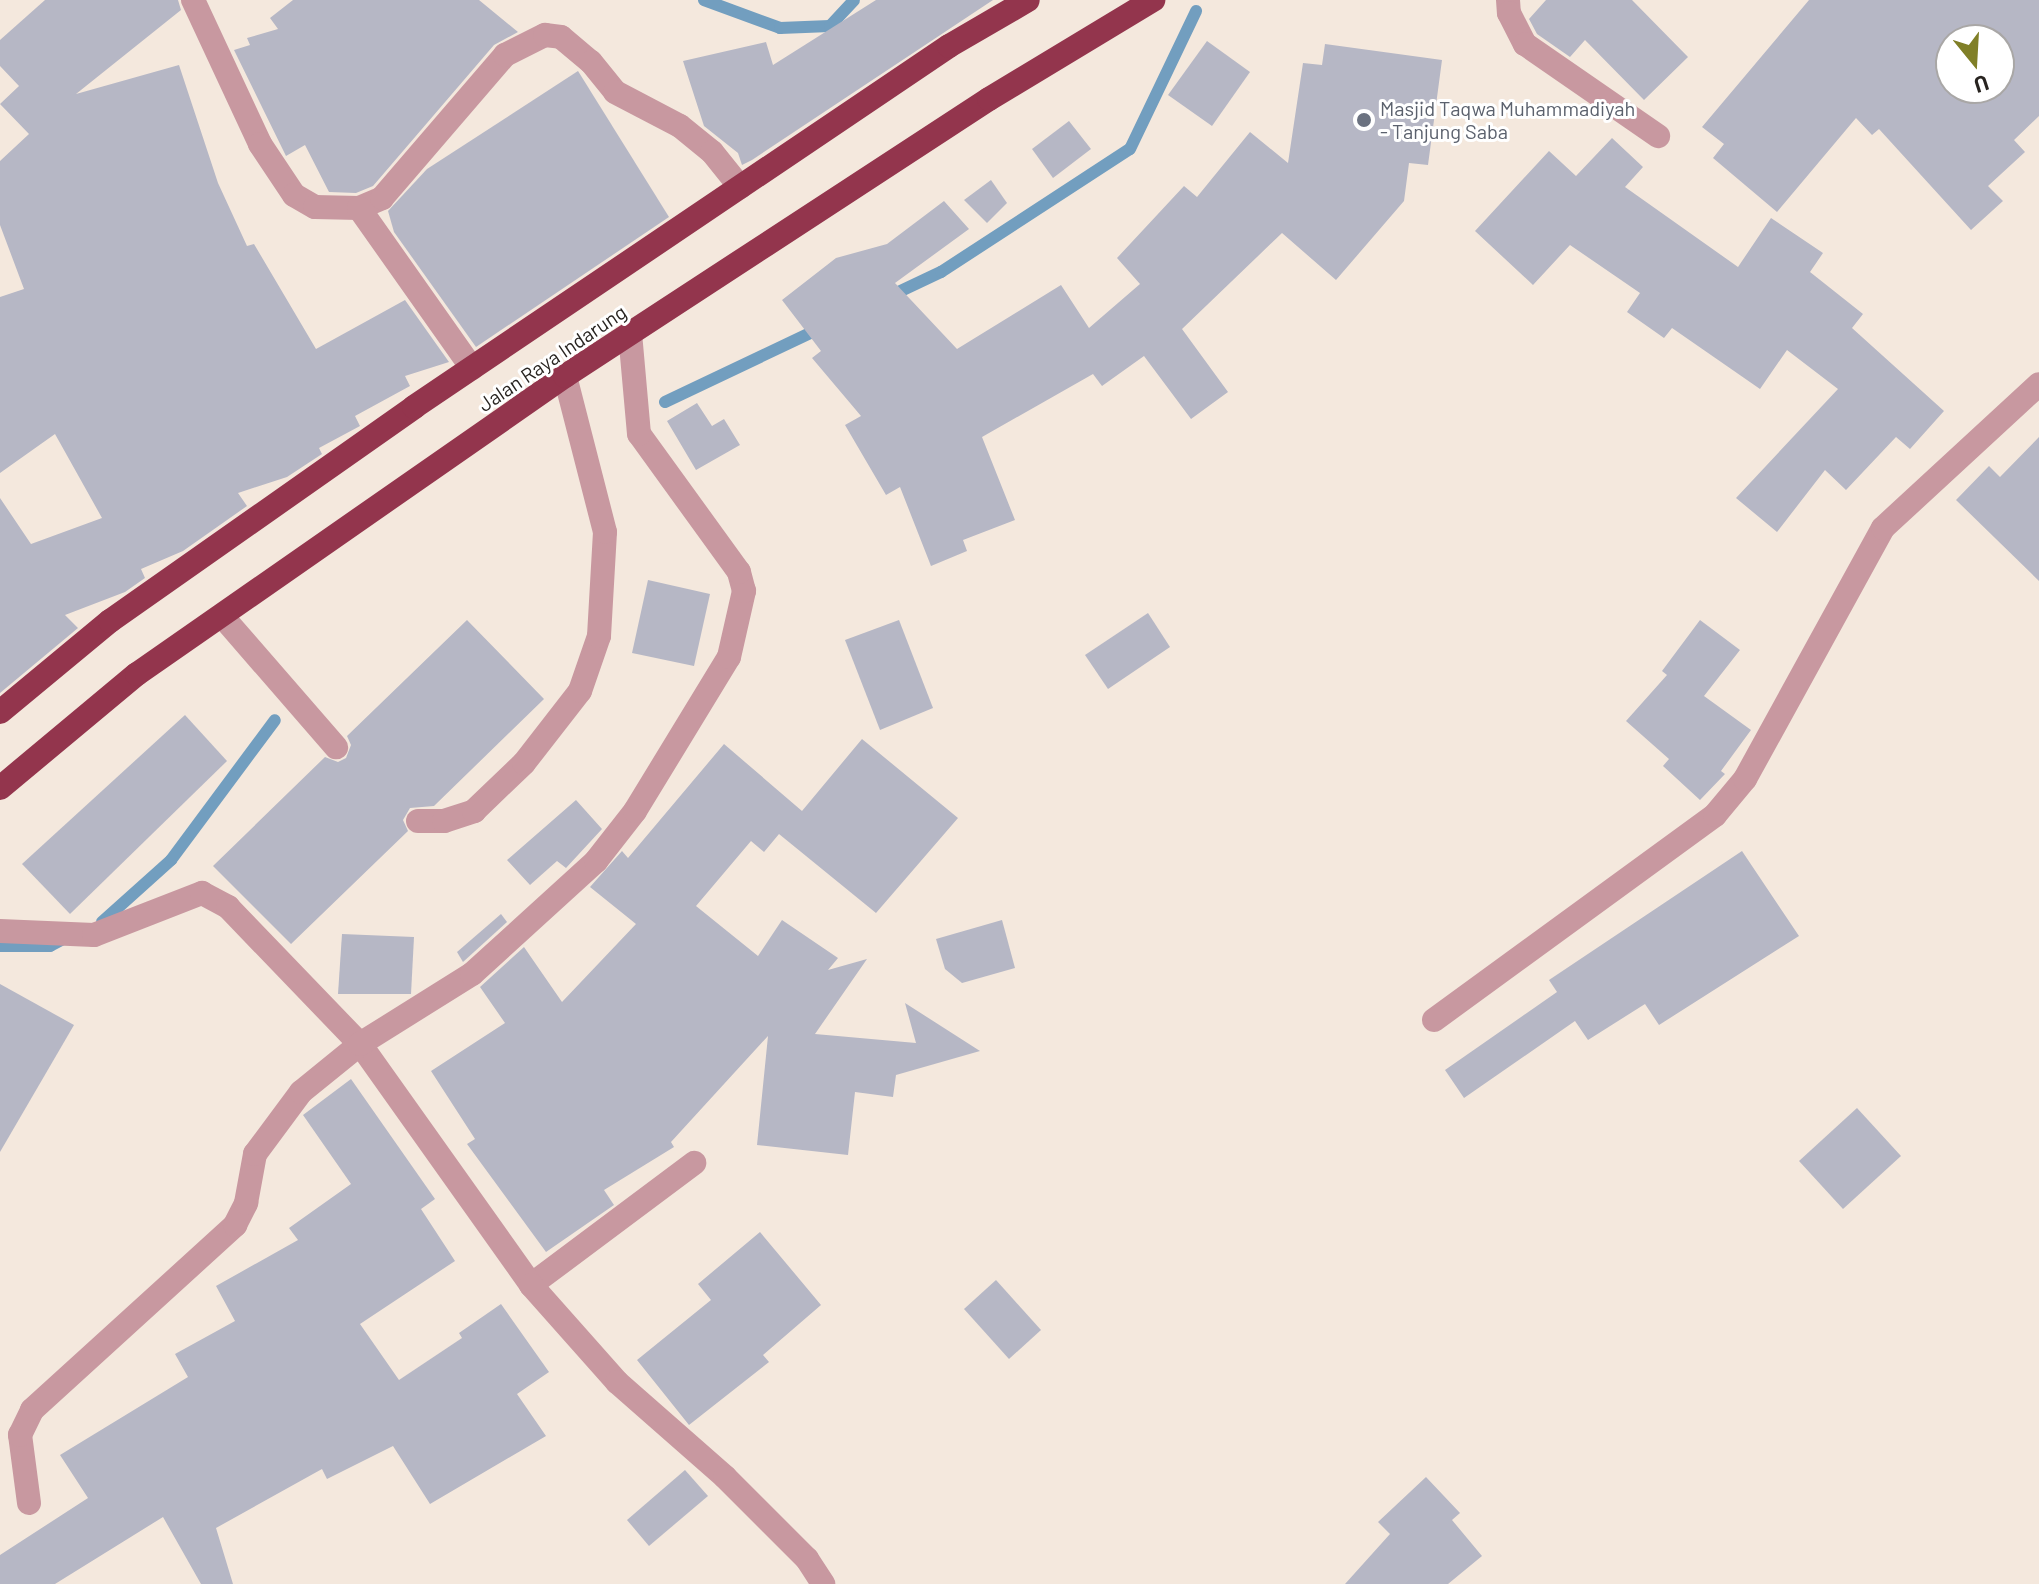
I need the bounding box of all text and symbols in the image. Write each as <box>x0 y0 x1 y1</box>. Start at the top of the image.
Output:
north arrow <box>1935 24 2015 104</box>
text: U <box>1971 70 1992 99</box>
place label: Masjid Taqwa Muhammadiyah - Tanjung Saba <box>1380 96 1635 143</box>
marker: Masjid Taqwa Muhammadiyah - Tanjung Saba <box>1355 111 1373 129</box>
street label: Jalan Raya Indarung <box>473 300 631 416</box>

